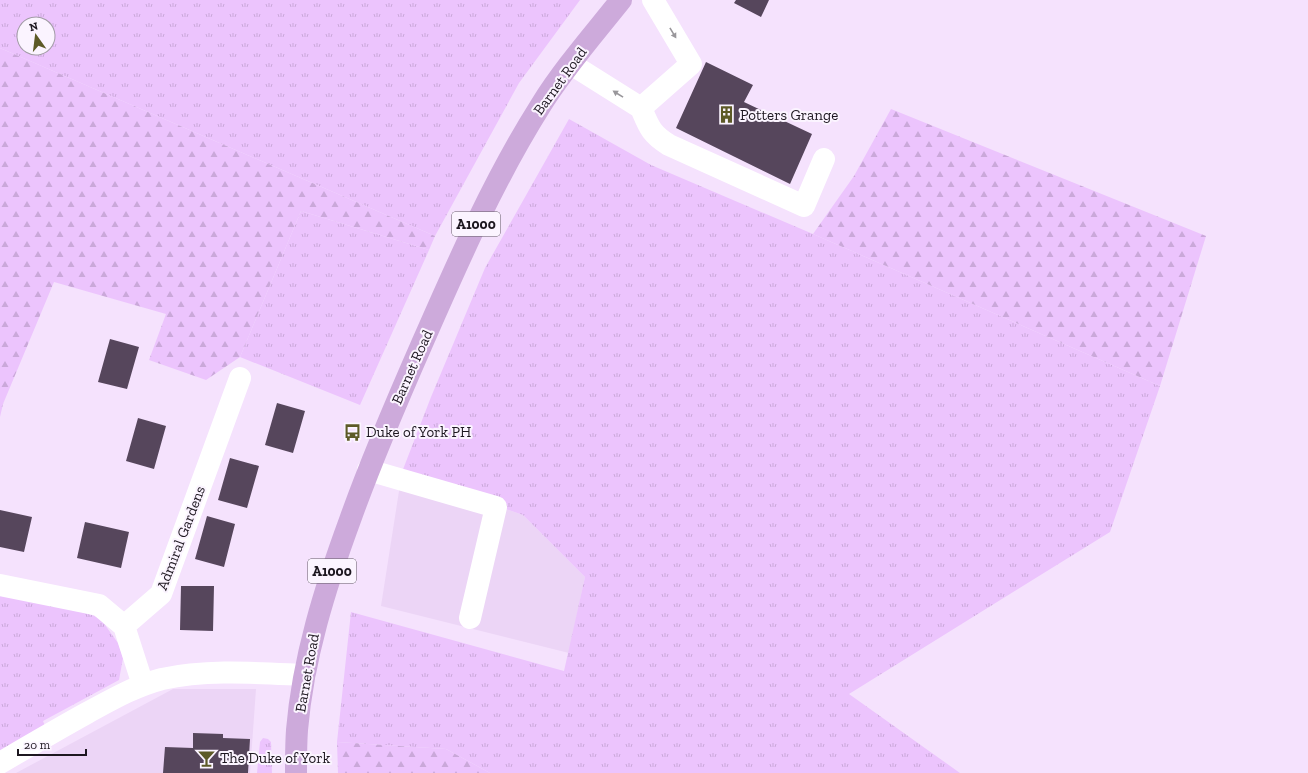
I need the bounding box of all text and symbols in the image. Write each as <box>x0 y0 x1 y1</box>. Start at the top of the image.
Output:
north arrow <box>16 16 56 56</box>
text: N <box>28 19 40 34</box>
one-way arrow <box>669 28 677 38</box>
street label: Barnet Road <box>529 43 591 118</box>
one-way arrow <box>612 90 624 97</box>
building icon: Potters Grange <box>717 105 737 125</box>
place label: Potters Grange <box>740 106 838 124</box>
road number: A1000 <box>452 212 500 236</box>
street label: Barnet Road <box>388 326 437 407</box>
bus stop icon: Duke of York PH <box>343 422 363 442</box>
place label: Duke of York PH <box>366 423 471 441</box>
street label: Admiral Gardens <box>153 483 209 593</box>
road number: A1000 <box>308 559 356 583</box>
street label: Barnet Road <box>291 632 323 714</box>
scale bar <box>18 731 86 757</box>
text: 20 m <box>24 738 51 752</box>
bar icon: The Duke of York <box>197 748 217 768</box>
place label: The Duke of York <box>220 749 330 767</box>

